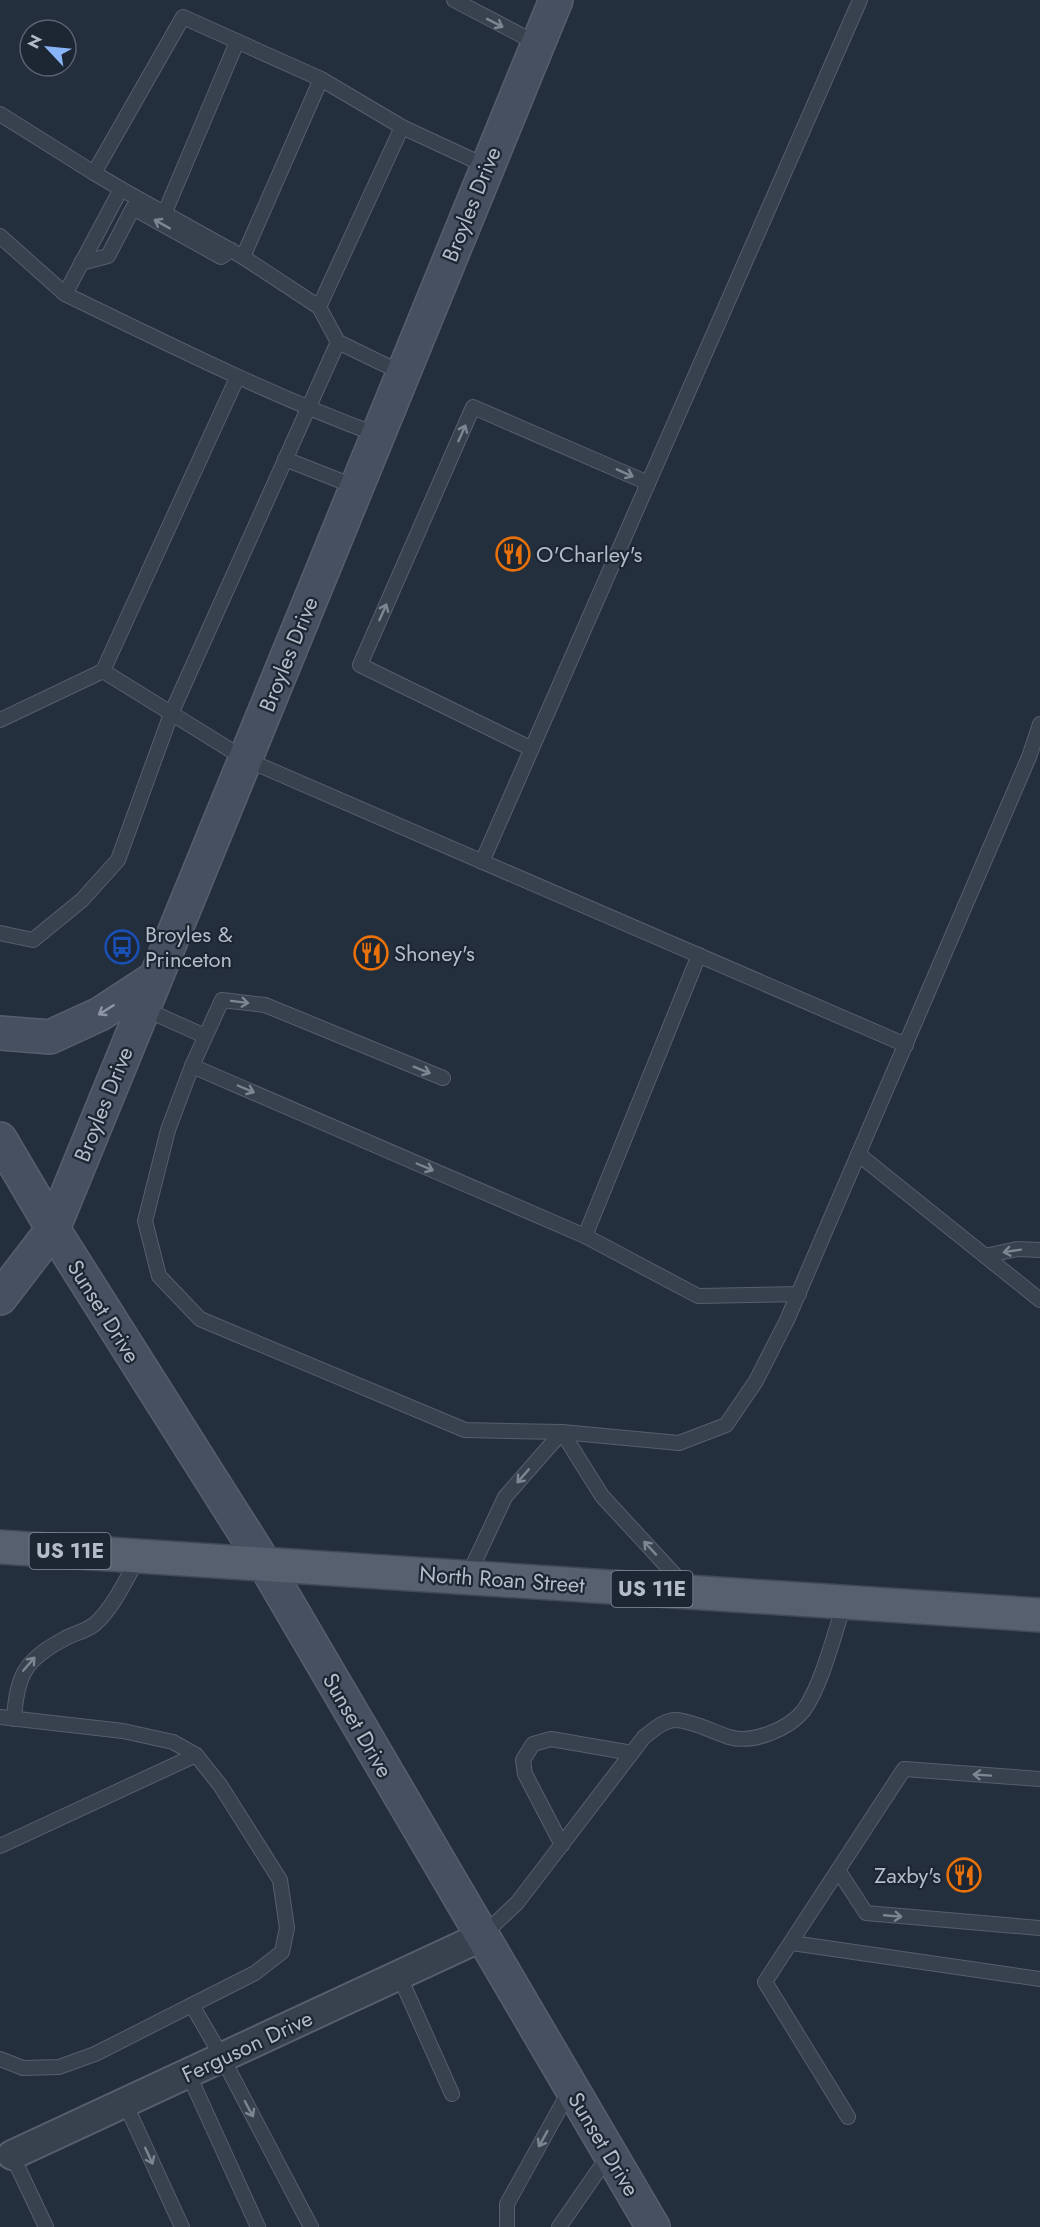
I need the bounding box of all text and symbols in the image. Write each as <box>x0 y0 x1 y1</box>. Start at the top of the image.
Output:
one-way arrow <box>486 17 504 29</box>
north arrow <box>18 18 78 78</box>
text: N <box>22 31 48 52</box>
street label: Broyles Drive <box>433 142 509 266</box>
one-way arrow <box>154 218 171 230</box>
one-way arrow <box>456 425 468 443</box>
one-way arrow <box>616 468 634 480</box>
restaurant icon: O'Charley's <box>495 536 531 572</box>
place label: O'Charley's <box>536 538 643 570</box>
street label: Broyles Drive <box>250 592 326 716</box>
one-way arrow <box>378 603 389 621</box>
place label: Broyles & Princeton <box>145 918 233 975</box>
bus stop icon: Broyles & Princeton <box>104 929 140 965</box>
restaurant icon: Shoney's <box>353 935 389 971</box>
place label: Shoney's <box>394 937 475 969</box>
one-way arrow <box>230 997 249 1008</box>
one-way arrow <box>98 1004 115 1016</box>
street label: Broyles Drive <box>65 1042 141 1166</box>
one-way arrow <box>412 1065 431 1076</box>
one-way arrow <box>236 1084 255 1095</box>
one-way arrow <box>416 1162 434 1173</box>
one-way arrow <box>1003 1245 1023 1256</box>
street label: Sunset Drive <box>60 1253 148 1369</box>
one-way arrow <box>516 1468 530 1483</box>
road number: US 11E <box>29 1533 110 1569</box>
one-way arrow <box>643 1541 657 1556</box>
street label: North Roan Street <box>418 1557 586 1601</box>
road number: US 11E <box>612 1571 692 1607</box>
one-way arrow <box>23 1656 36 1672</box>
street label: Sunset Drive <box>315 1667 401 1783</box>
one-way arrow <box>972 1769 992 1780</box>
restaurant icon: Zaxby's <box>946 1857 982 1893</box>
place label: Zaxby's <box>874 1859 941 1891</box>
one-way arrow <box>883 1911 903 1922</box>
street label: Ferguson Drive <box>176 2002 318 2090</box>
street label: Sunset Drive <box>560 2086 648 2202</box>
one-way arrow <box>243 2100 255 2117</box>
one-way arrow <box>536 2131 548 2148</box>
one-way arrow <box>144 2146 156 2164</box>

